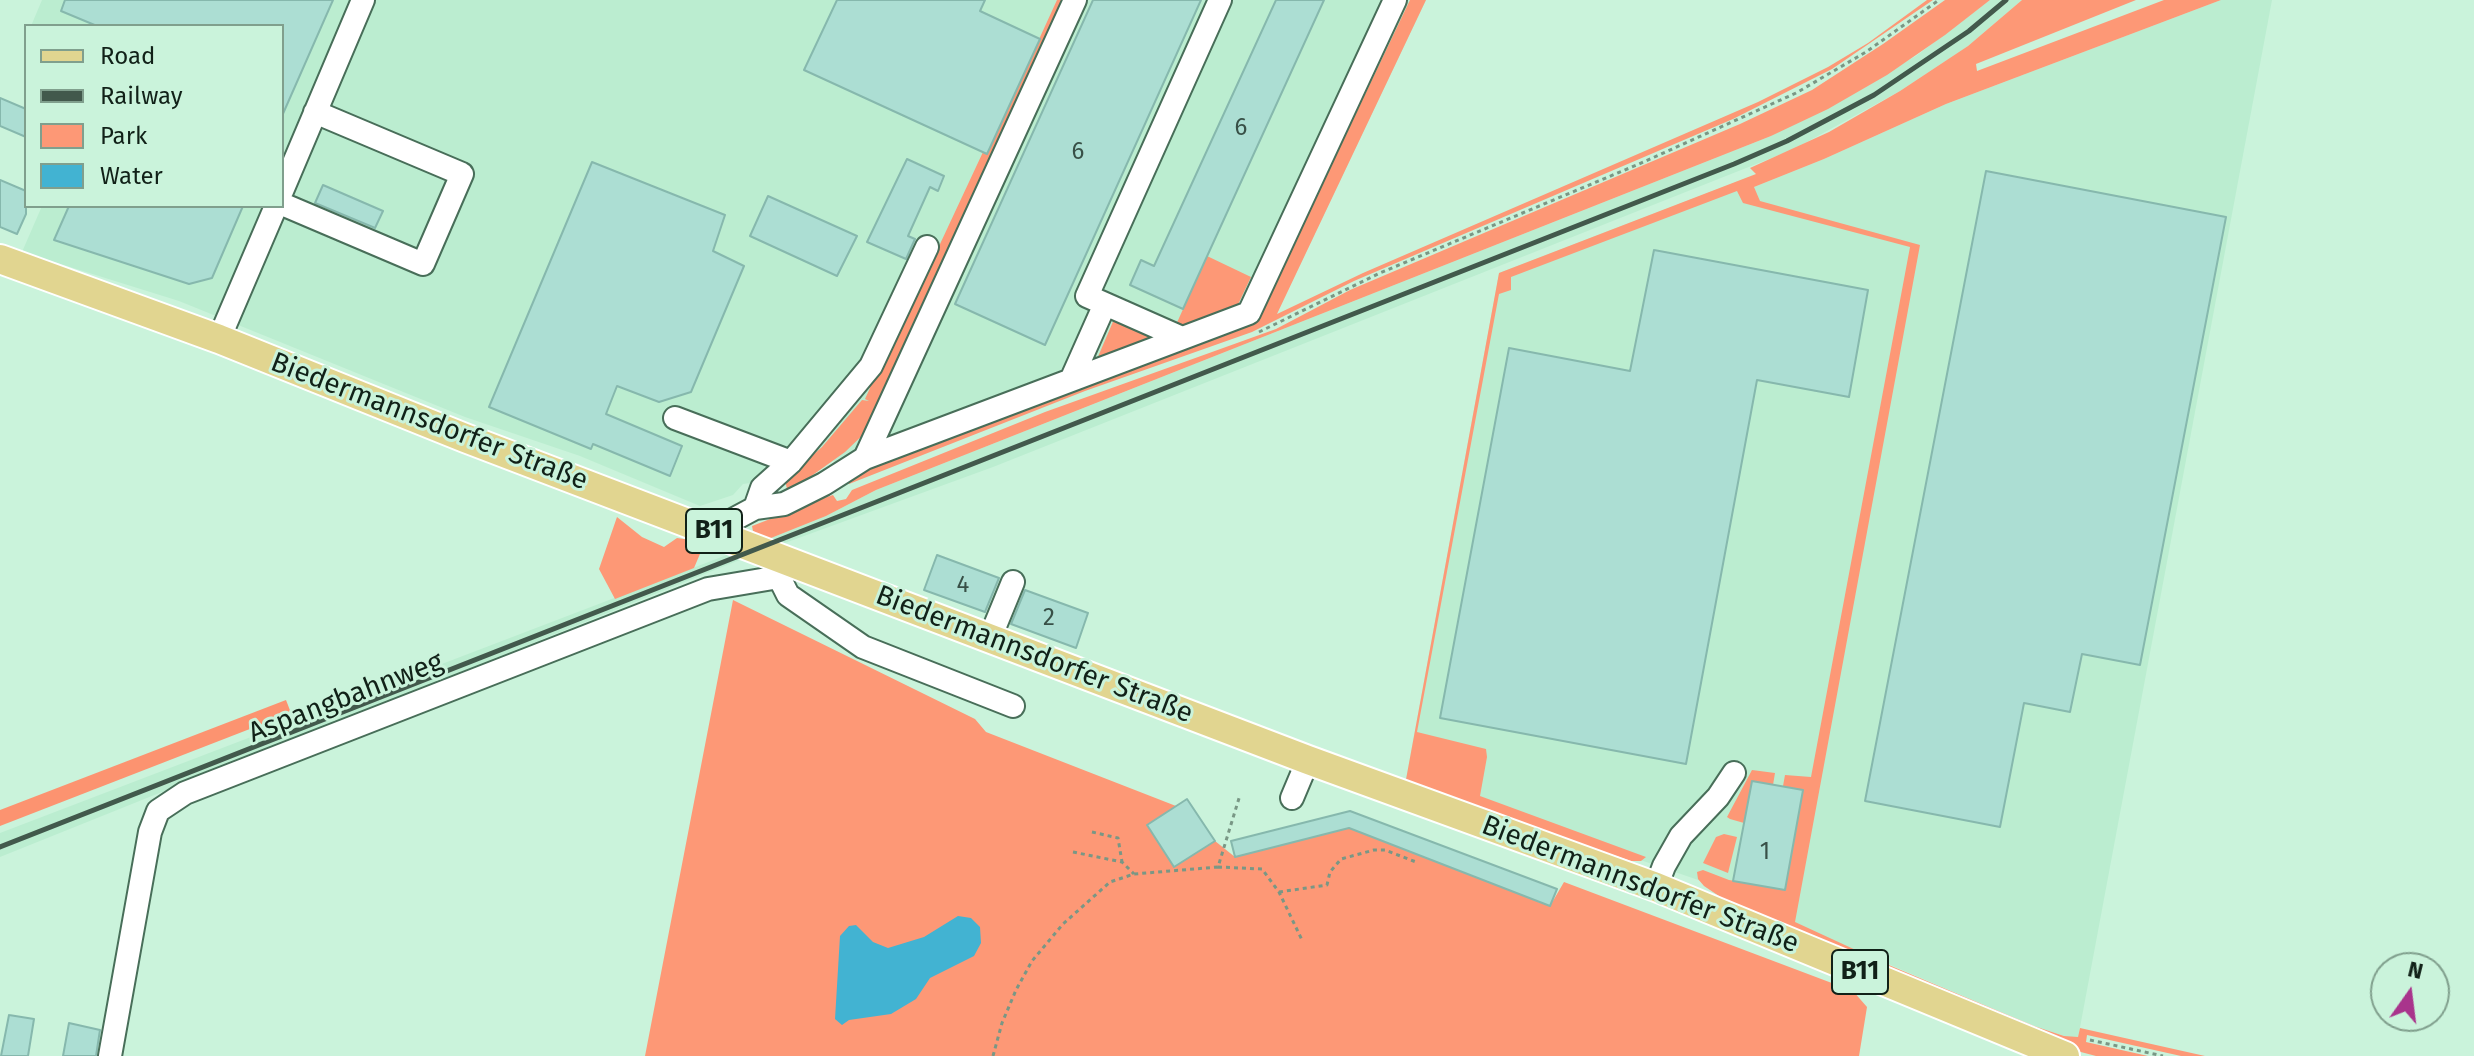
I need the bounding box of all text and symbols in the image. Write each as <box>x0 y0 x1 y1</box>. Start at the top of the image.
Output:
legend <box>24 24 284 208</box>
text: Road <box>100 42 155 70</box>
text: Railway <box>100 82 183 110</box>
house number: 6 <box>1235 114 1247 142</box>
text: Park <box>100 122 147 150</box>
house number: 6 <box>1072 138 1084 166</box>
text: Water <box>100 162 163 190</box>
street label: Biedermannsdorfer Straße <box>266 346 592 498</box>
road number: B11 <box>686 509 742 553</box>
house number: 4 <box>957 571 969 599</box>
street label: Biedermannsdorfer Straße <box>871 579 1197 731</box>
house number: 2 <box>1043 604 1055 632</box>
street label: Aspangbahnweg <box>244 645 448 751</box>
street label: Biedermannsdorfer Straße <box>1477 809 1803 961</box>
house number: 1 <box>1760 838 1770 866</box>
road number: B11 <box>1832 950 1888 994</box>
north arrow <box>2370 952 2450 1032</box>
text: N <box>2405 955 2426 985</box>

